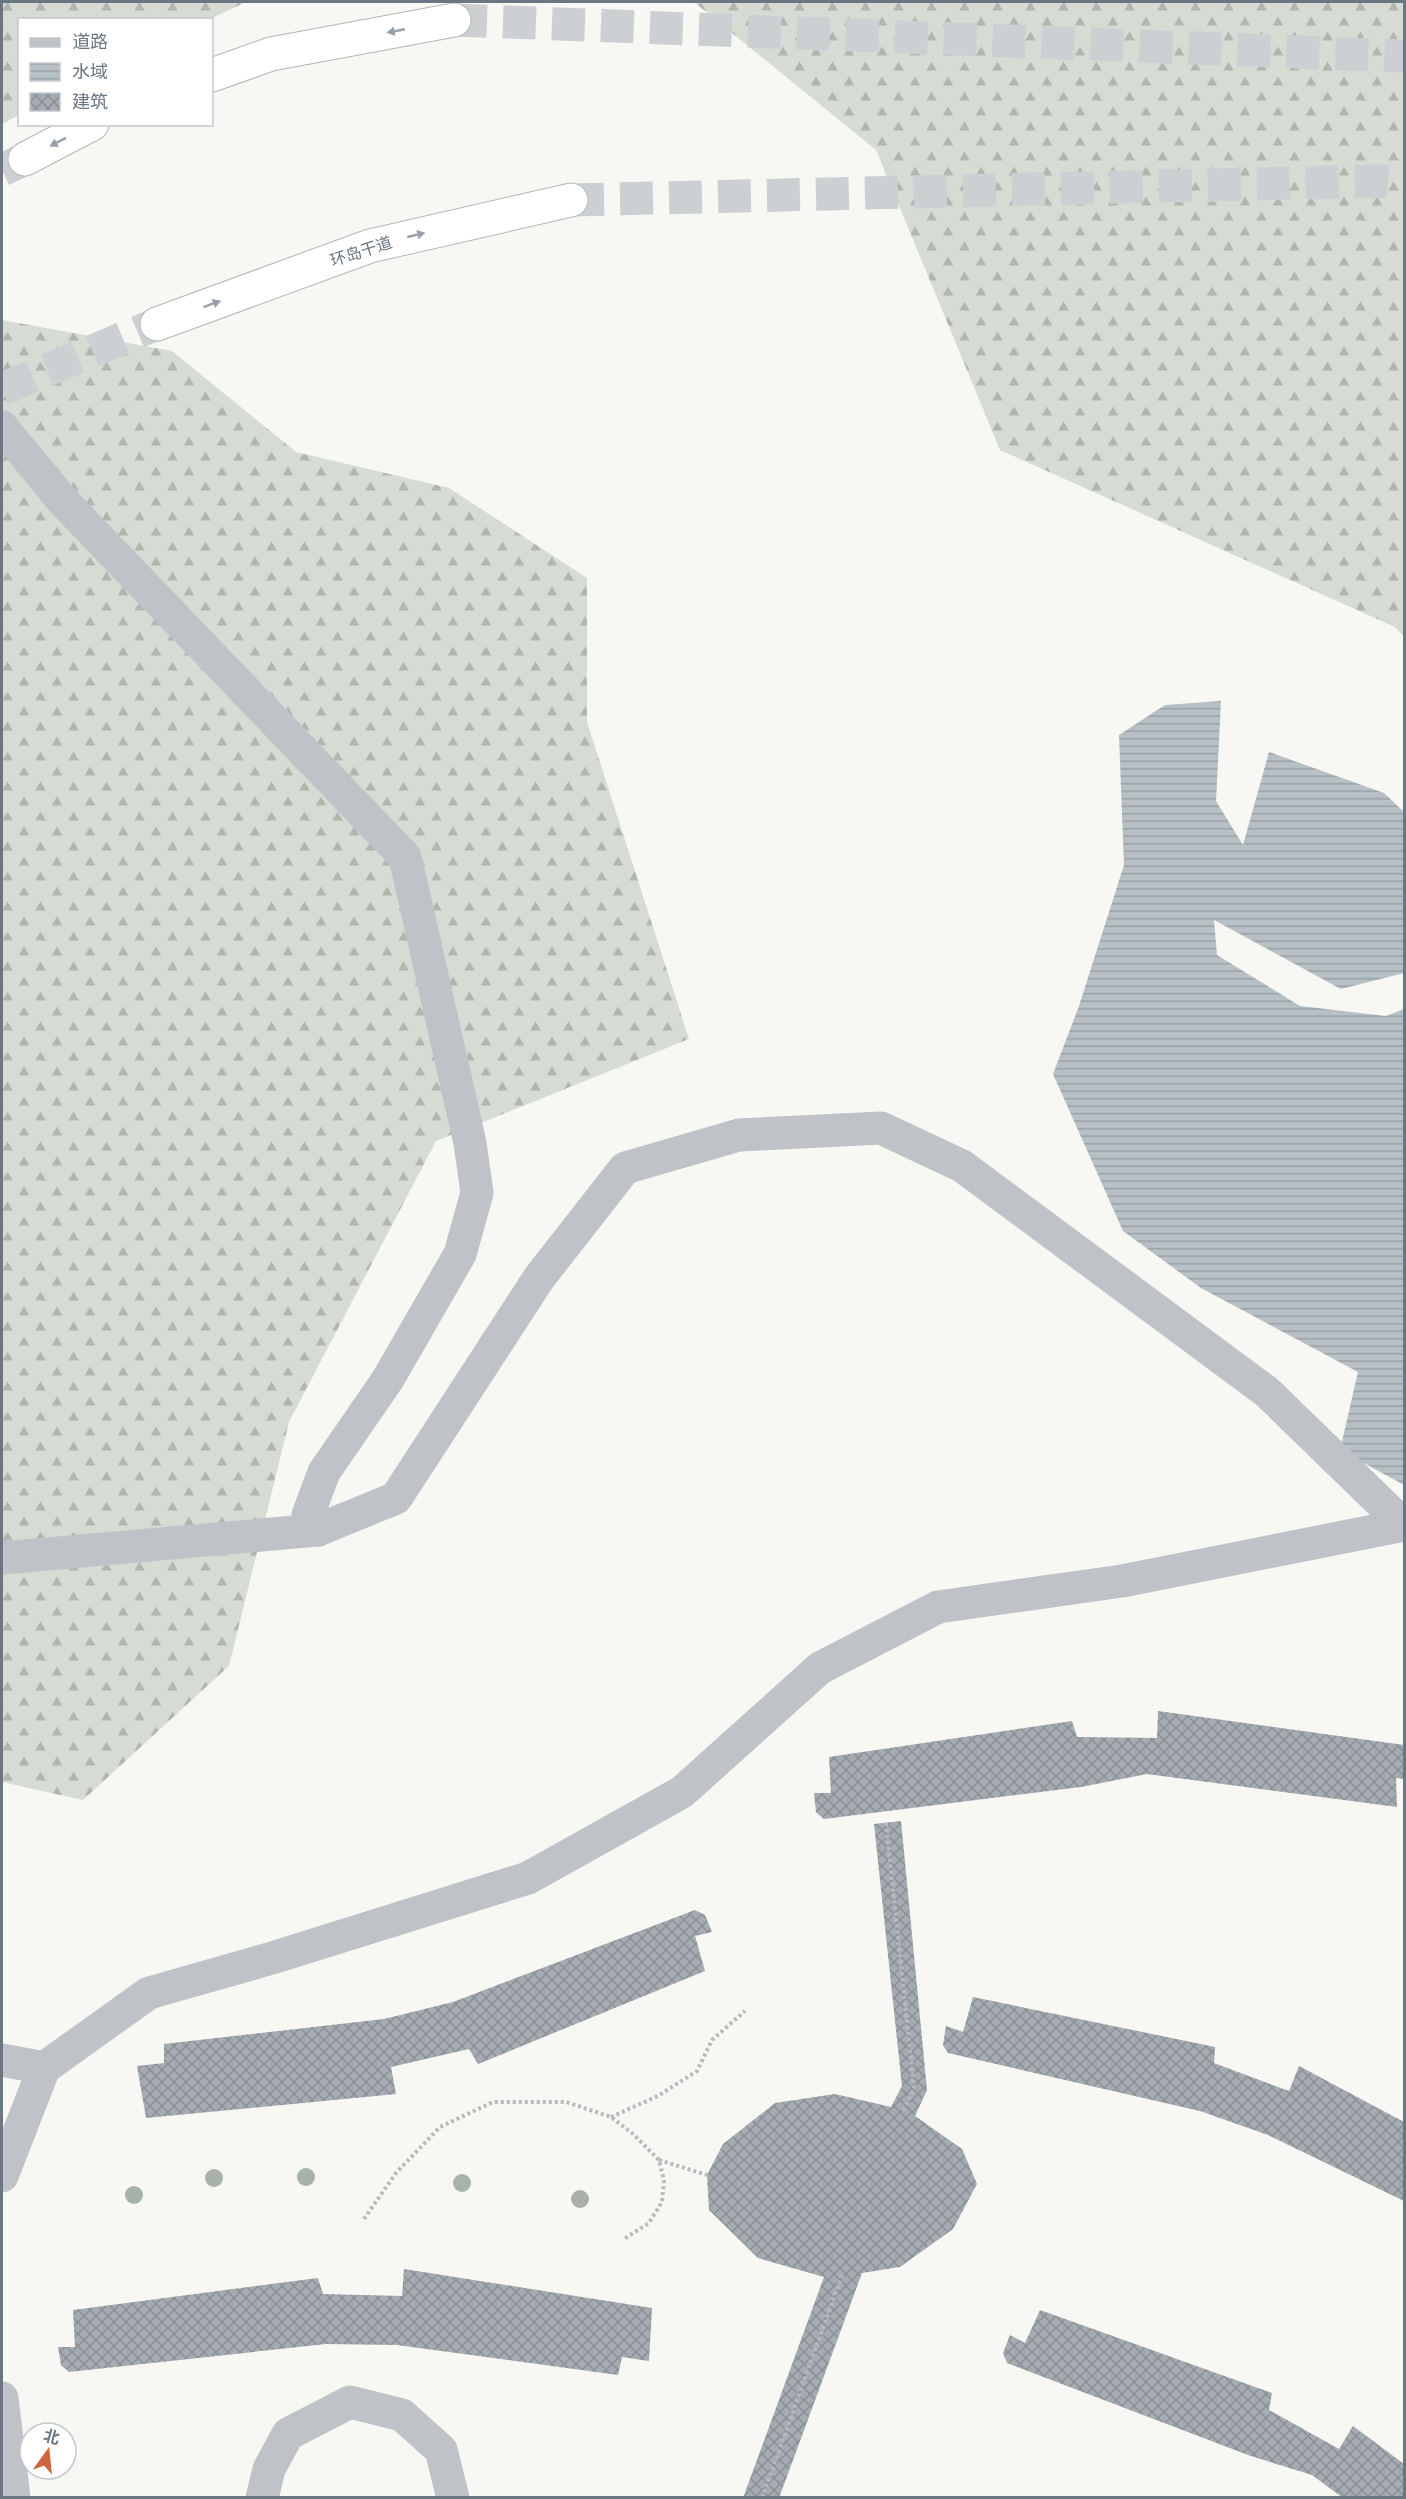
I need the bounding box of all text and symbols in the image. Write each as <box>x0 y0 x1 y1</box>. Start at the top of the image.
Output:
legend <box>18 18 213 126</box>
one-way arrow <box>386 27 405 36</box>
text: 道路 <box>72 31 108 52</box>
text: 水域 <box>72 61 108 82</box>
text: 建筑 <box>72 91 108 112</box>
one-way arrow <box>49 136 67 146</box>
one-way arrow <box>407 230 426 240</box>
street label: 环岛干道 <box>328 233 395 270</box>
one-way arrow <box>203 299 221 309</box>
north arrow <box>18 2421 78 2481</box>
text: 北 <box>42 2426 62 2448</box>

